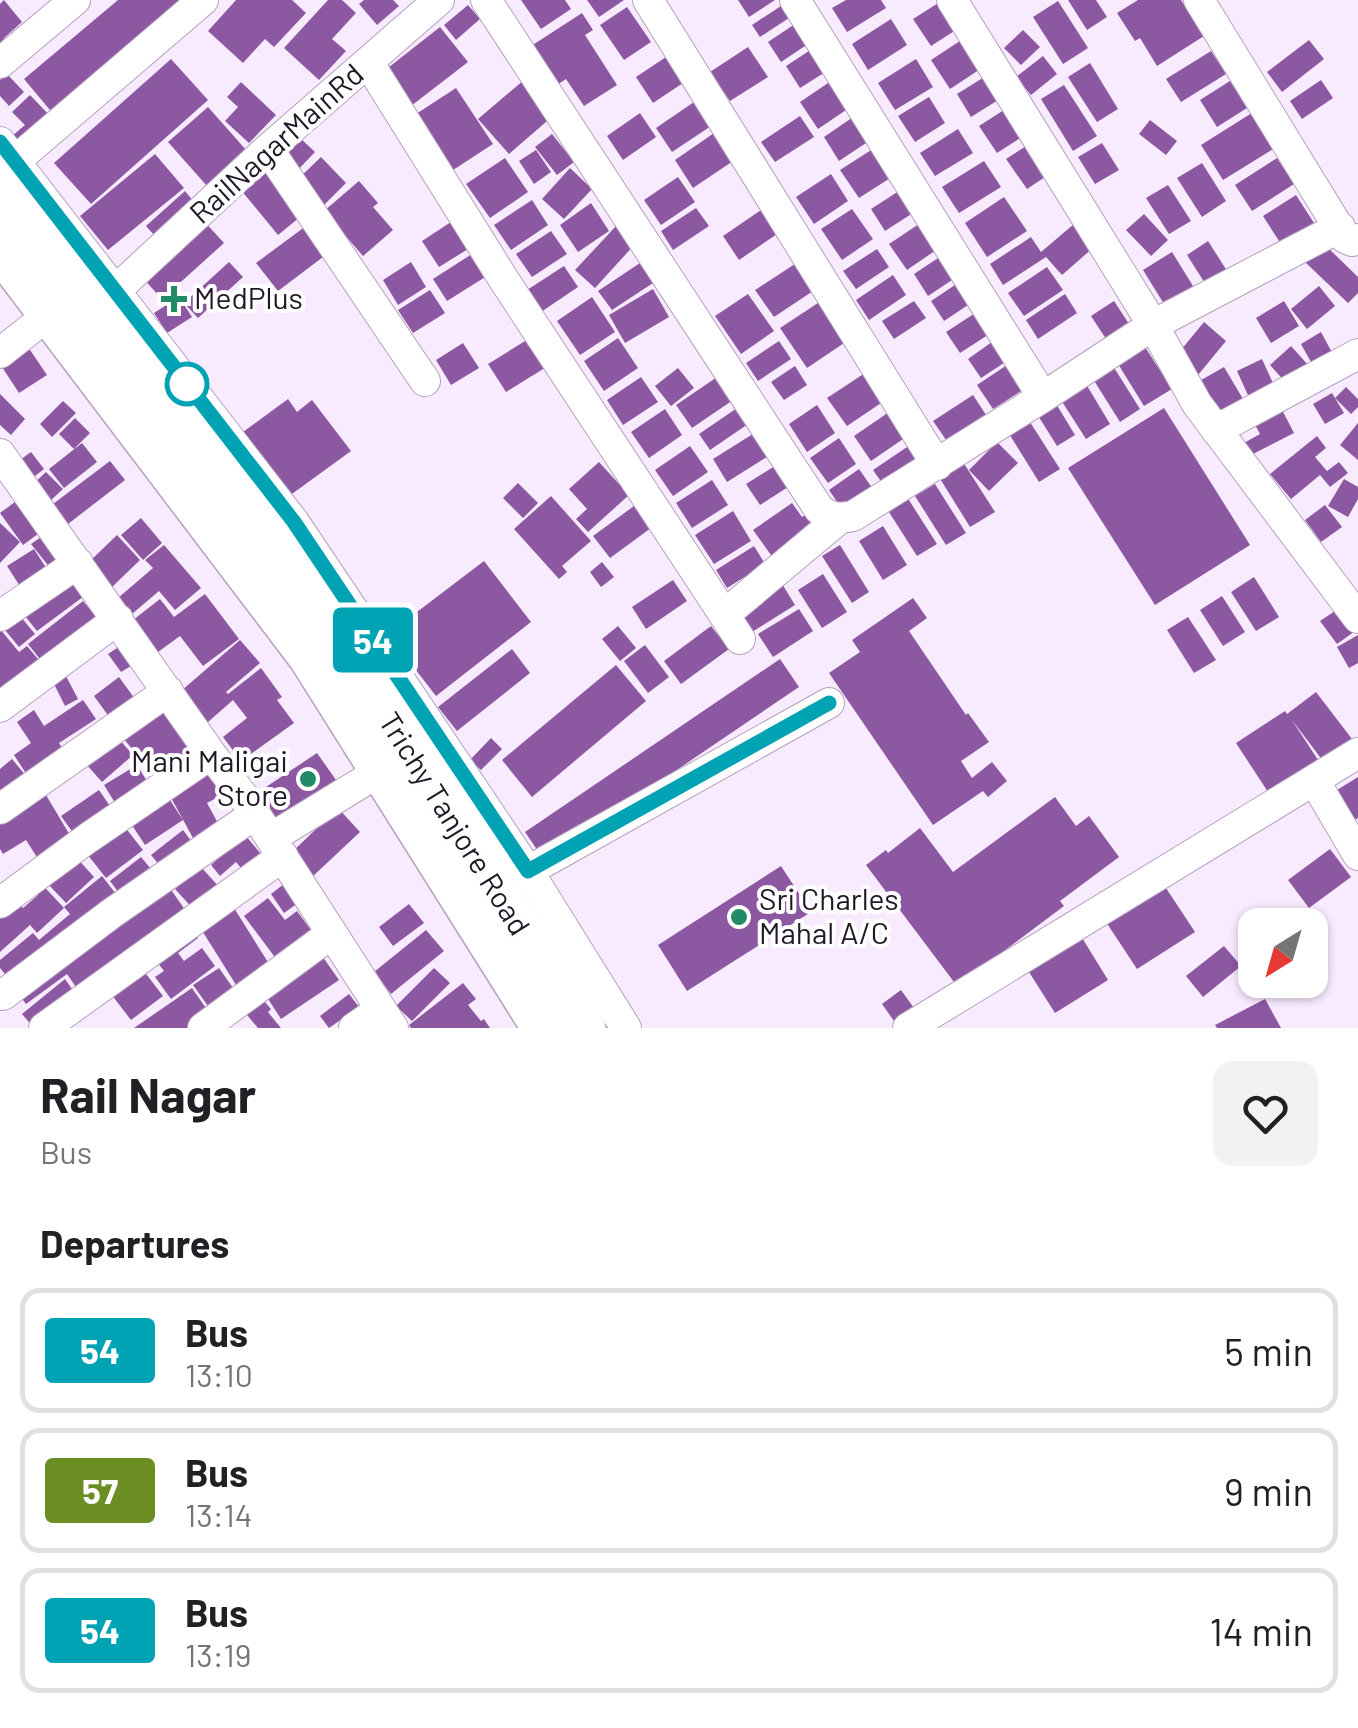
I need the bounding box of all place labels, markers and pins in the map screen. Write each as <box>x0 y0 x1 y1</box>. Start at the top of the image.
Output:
place label: MedPlus <box>194 279 303 315</box>
marker: MedPlus <box>163 288 185 310</box>
unlabelled marker <box>166 363 208 405</box>
place label: Mani Maligai Store <box>131 742 288 812</box>
marker: Mani Maligai Store <box>297 768 319 790</box>
place label: Sri Charles Mahal A/C <box>759 880 899 950</box>
marker: Sri Charles Mahal A/C <box>728 906 750 928</box>

